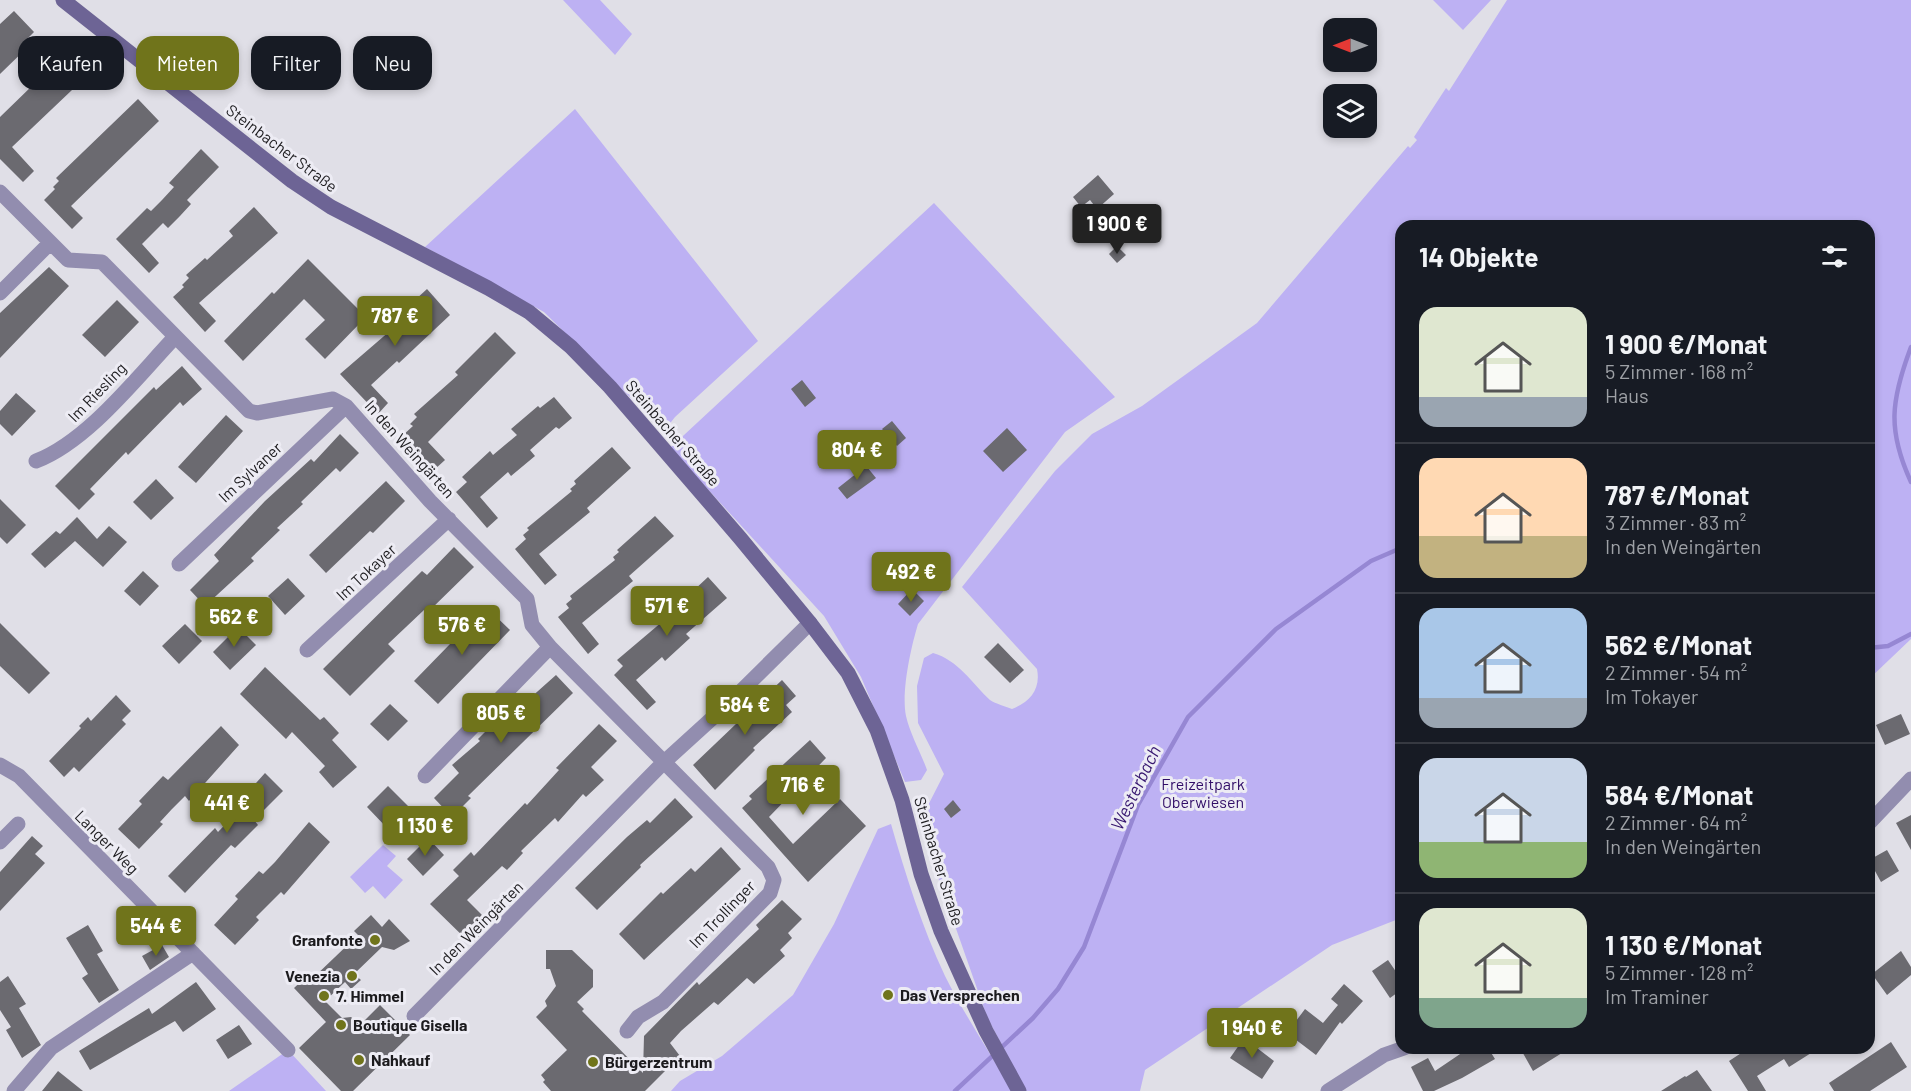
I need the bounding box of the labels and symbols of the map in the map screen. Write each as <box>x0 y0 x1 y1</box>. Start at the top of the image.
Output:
north arrow <box>1323 18 1377 72</box>
street label: Steinbacher Straße <box>223 100 342 196</box>
pin: 1 900 € <box>1062 204 1172 255</box>
pin: 787 € <box>353 296 437 347</box>
street label: Im Riesling <box>64 358 130 425</box>
street label: Steinbacher Straße <box>622 376 725 489</box>
street label: In den Weingärten <box>361 396 459 501</box>
pin: 804 € <box>815 430 899 481</box>
street label: Im Sylvaner <box>214 437 285 506</box>
street label: Im Tokayer <box>332 539 400 604</box>
pin: 492 € <box>869 552 953 603</box>
pin: 571 € <box>625 586 709 637</box>
pin: 562 € <box>192 597 276 648</box>
pin: 576 € <box>420 605 504 656</box>
pin: 584 € <box>703 685 787 736</box>
pin: 805 € <box>459 693 543 744</box>
water label: Westerbach <box>1105 742 1165 833</box>
pin: 716 € <box>761 765 845 816</box>
park label: Freizeitpark Oberwiesen <box>1161 774 1245 811</box>
pin: 441 € <box>185 783 269 834</box>
street label: Steinbacher Straße <box>911 794 968 928</box>
street label: Langer Weg <box>72 806 143 877</box>
pin: 1 130 € <box>370 806 480 857</box>
street label: Im Trollinger <box>685 876 759 951</box>
street label: In den Weingärten <box>425 877 527 979</box>
pin: 544 € <box>114 906 198 957</box>
place label: Granfonte <box>292 930 363 949</box>
marker: Granfonte <box>368 933 382 947</box>
place label: Venezia <box>285 966 340 985</box>
marker: Venezia <box>345 969 359 983</box>
place label: Das Versprechen <box>900 985 1020 1004</box>
place label: 7. Himmel <box>336 986 404 1005</box>
marker: Das Versprechen <box>881 988 895 1002</box>
marker: 7. Himmel <box>317 989 331 1003</box>
pin: 1 940 € <box>1197 1008 1307 1059</box>
place label: Boutique Gisella <box>353 1015 467 1034</box>
marker: Boutique Gisella <box>334 1018 348 1032</box>
place label: Nahkauf <box>371 1050 430 1069</box>
place label: Bürgerzentrum <box>605 1052 712 1071</box>
marker: Nahkauf <box>352 1053 366 1067</box>
marker: Bürgerzentrum <box>586 1055 600 1069</box>

